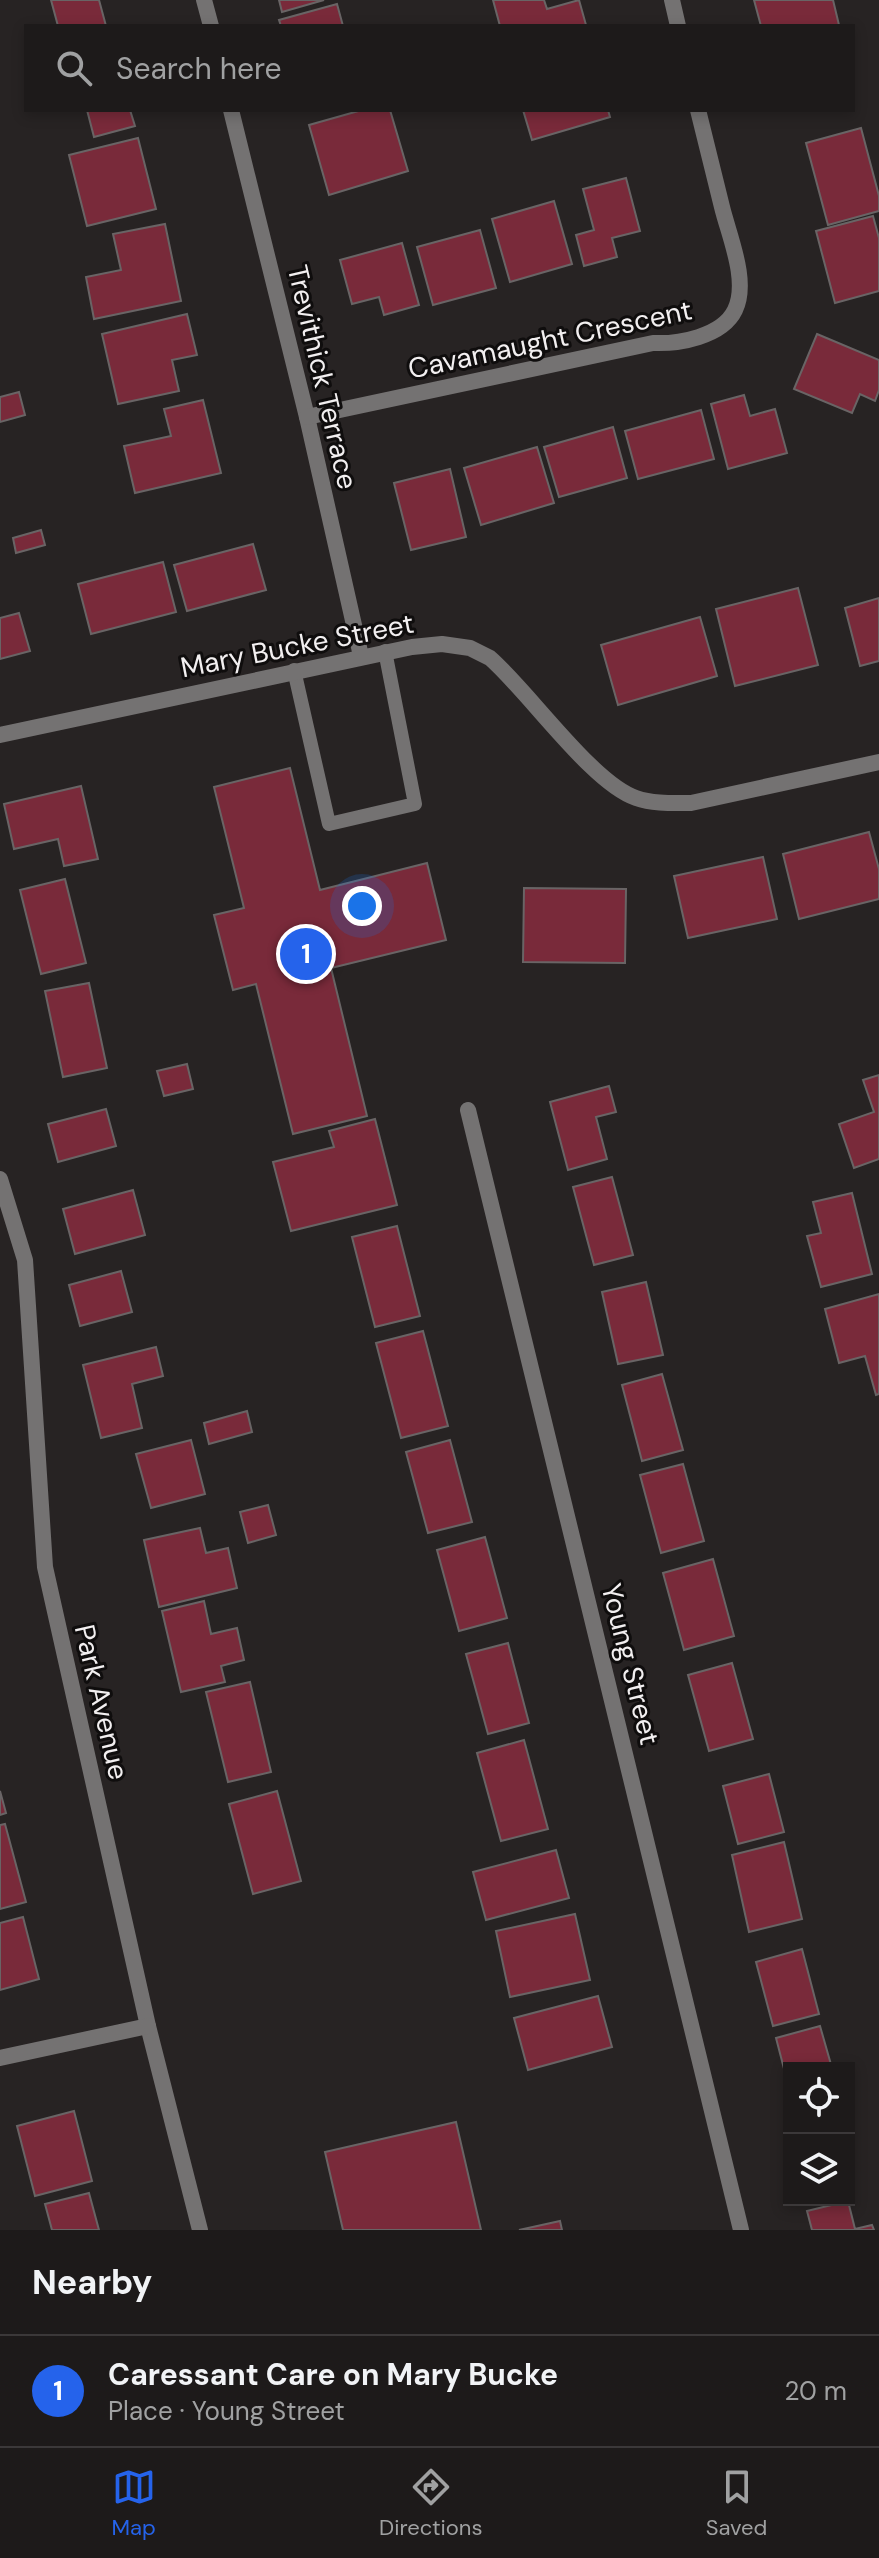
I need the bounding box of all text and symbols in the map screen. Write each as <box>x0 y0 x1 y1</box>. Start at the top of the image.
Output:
search box <box>24 24 855 112</box>
icon: search <box>52 46 96 90</box>
text: Search here <box>116 49 282 88</box>
street label: Trevithick Terrace <box>279 261 366 493</box>
street label: Cavamaught Crescent <box>405 291 695 388</box>
street label: Mary Bucke Street <box>177 605 417 686</box>
your location <box>342 886 382 926</box>
pin: 1 <box>280 924 332 984</box>
street label: Young Street <box>593 1580 668 1749</box>
street label: Park Avenue <box>66 1621 137 1783</box>
map controls <box>783 2062 855 2206</box>
button: locate <box>783 2062 855 2134</box>
button: layers <box>783 2134 855 2206</box>
text: Nearby <box>32 2260 152 2305</box>
text: Caressant Care on Mary Bucke <box>108 2355 558 2394</box>
text: 1 <box>53 2374 63 2408</box>
text: 20 m <box>784 2374 847 2408</box>
text: Place · Young Street <box>108 2394 345 2428</box>
tab: Map <box>112 2465 156 2542</box>
tab: Directions <box>379 2465 483 2542</box>
tab: Saved <box>706 2465 767 2542</box>

